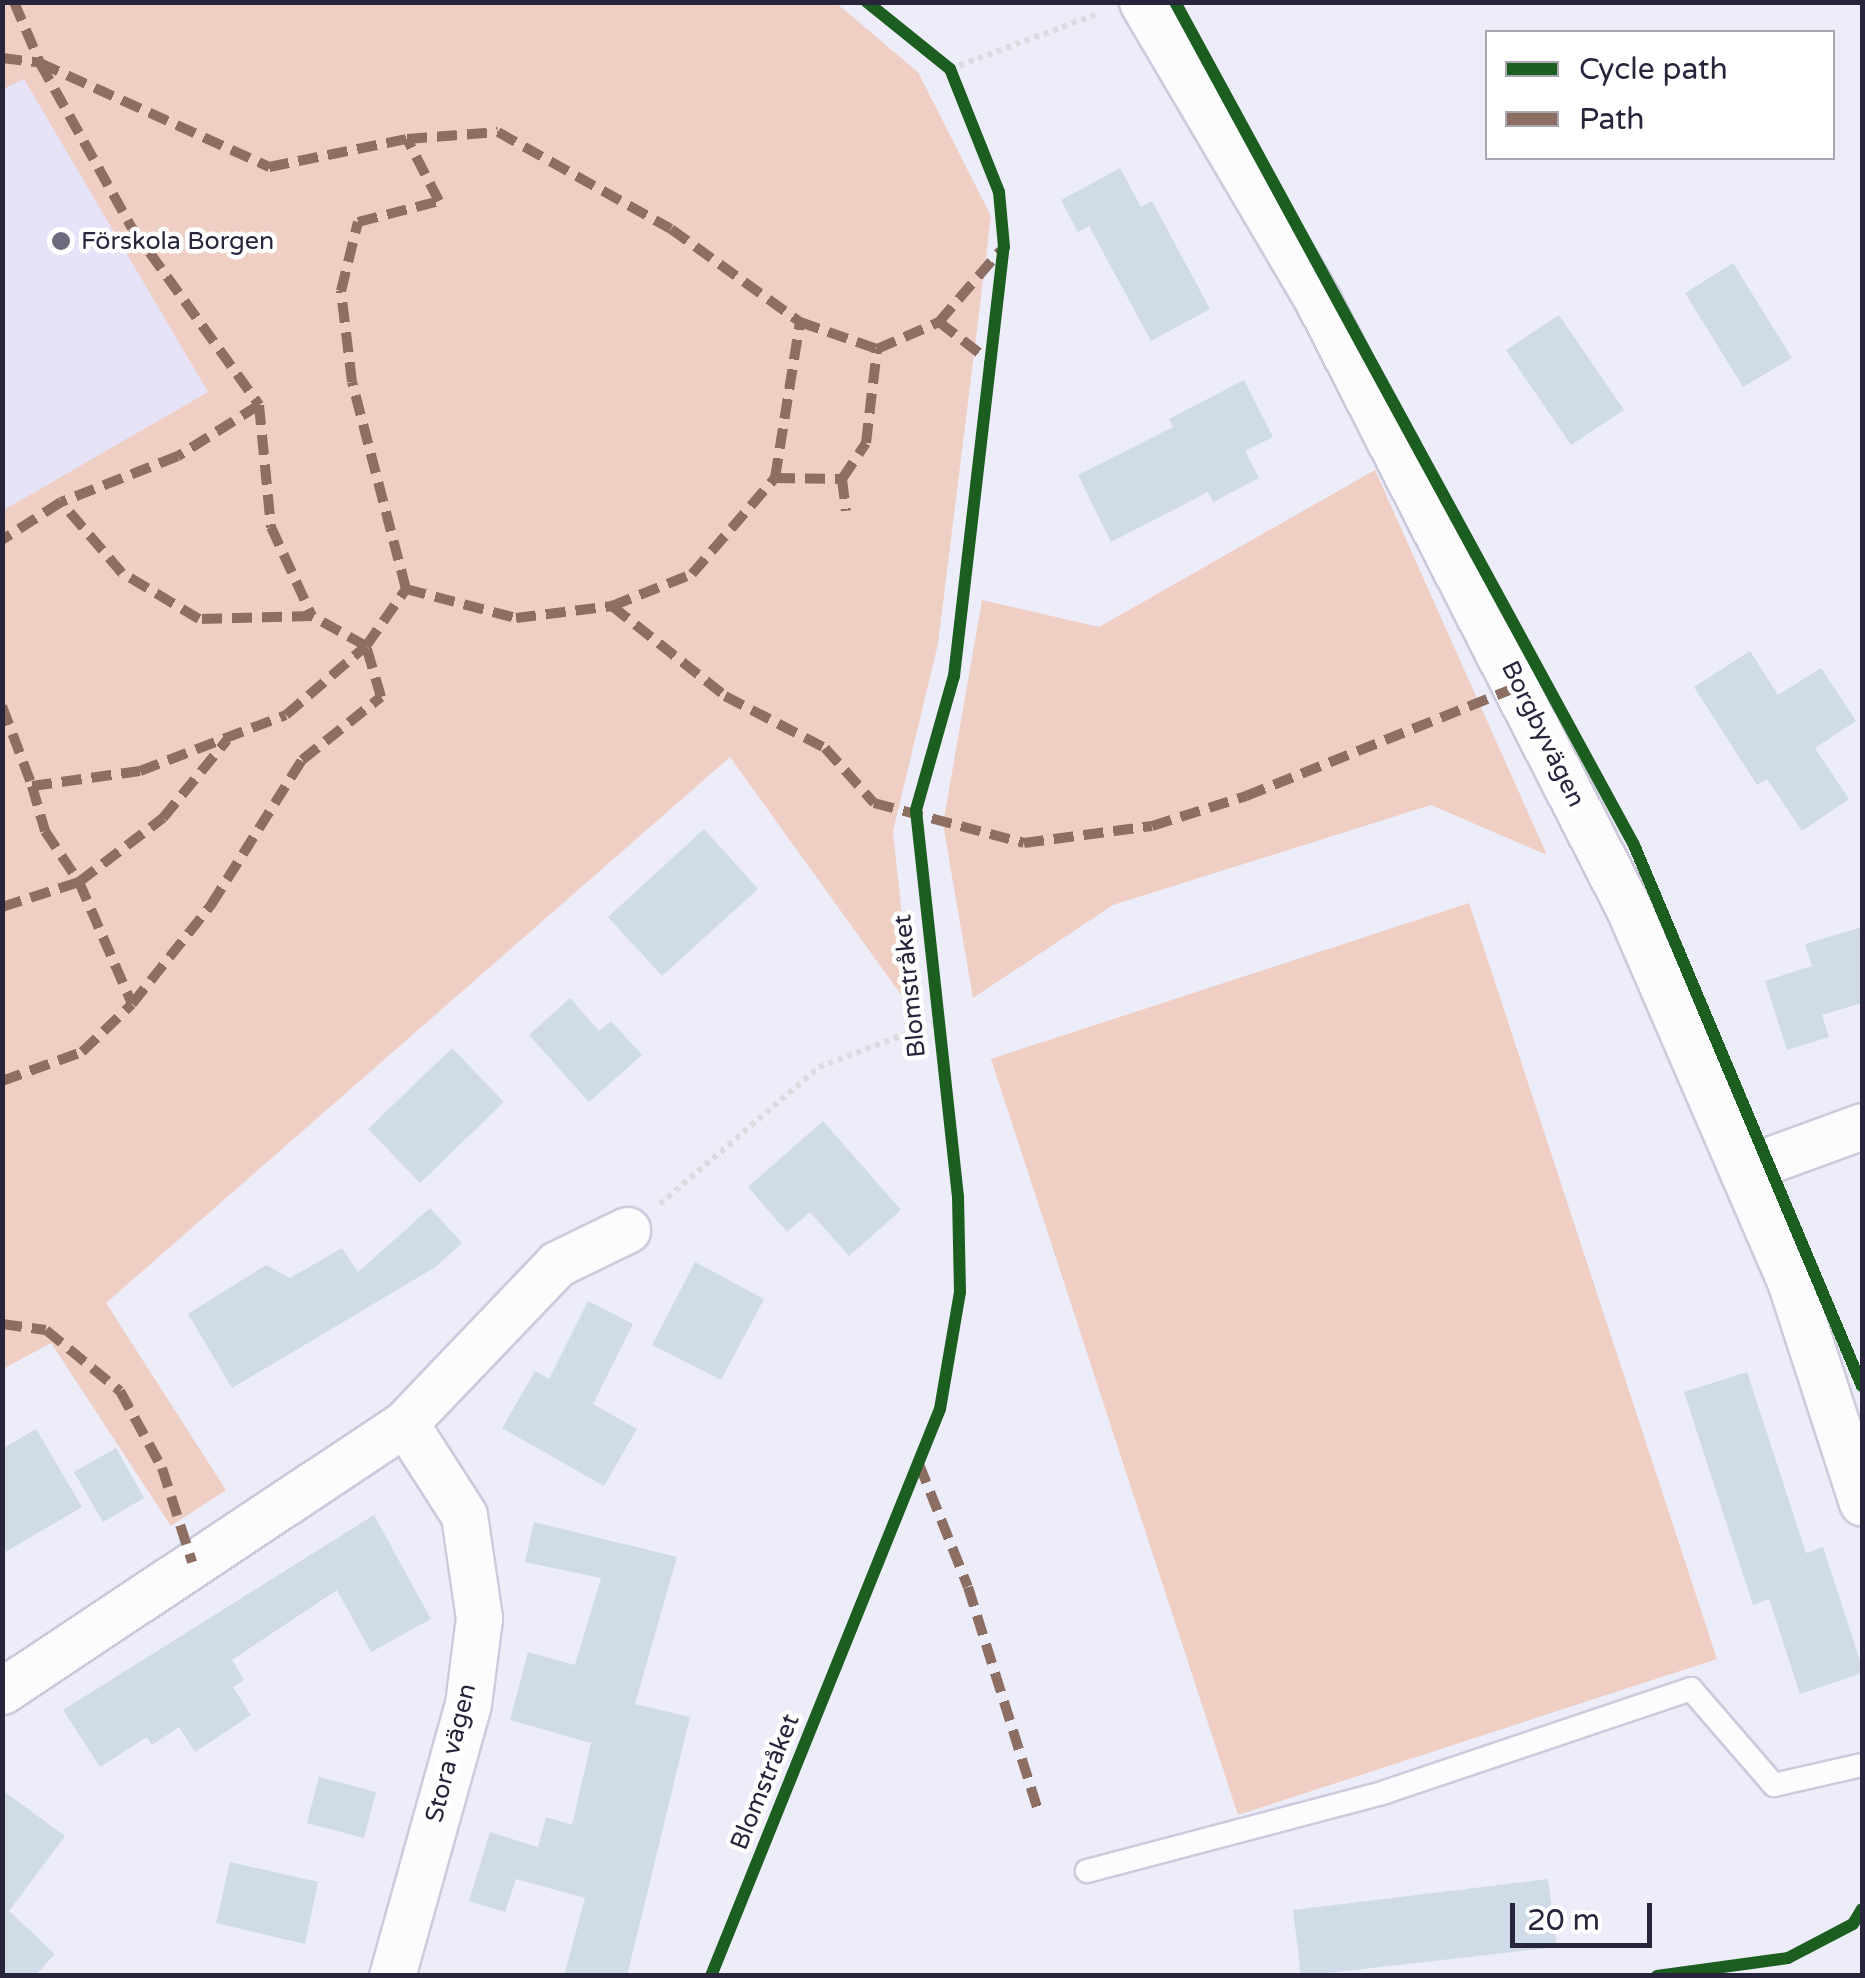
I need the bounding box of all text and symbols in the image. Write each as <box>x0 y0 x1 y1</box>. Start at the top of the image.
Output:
legend <box>1485 30 1835 160</box>
text: Cycle path <box>1579 51 1728 88</box>
text: Path <box>1579 101 1645 138</box>
place label: Förskola Borgen <box>81 226 274 256</box>
marker: Förskola Borgen <box>50 230 72 252</box>
street label: Borgbyvägen <box>1495 656 1591 812</box>
street label: Blomstråket <box>888 913 932 1059</box>
street label: Stora vägen <box>419 1681 483 1825</box>
street label: Blomstråket <box>724 1710 806 1854</box>
scale bar <box>1515 1883 1658 1945</box>
text: 20 m <box>1527 1902 1600 1939</box>

